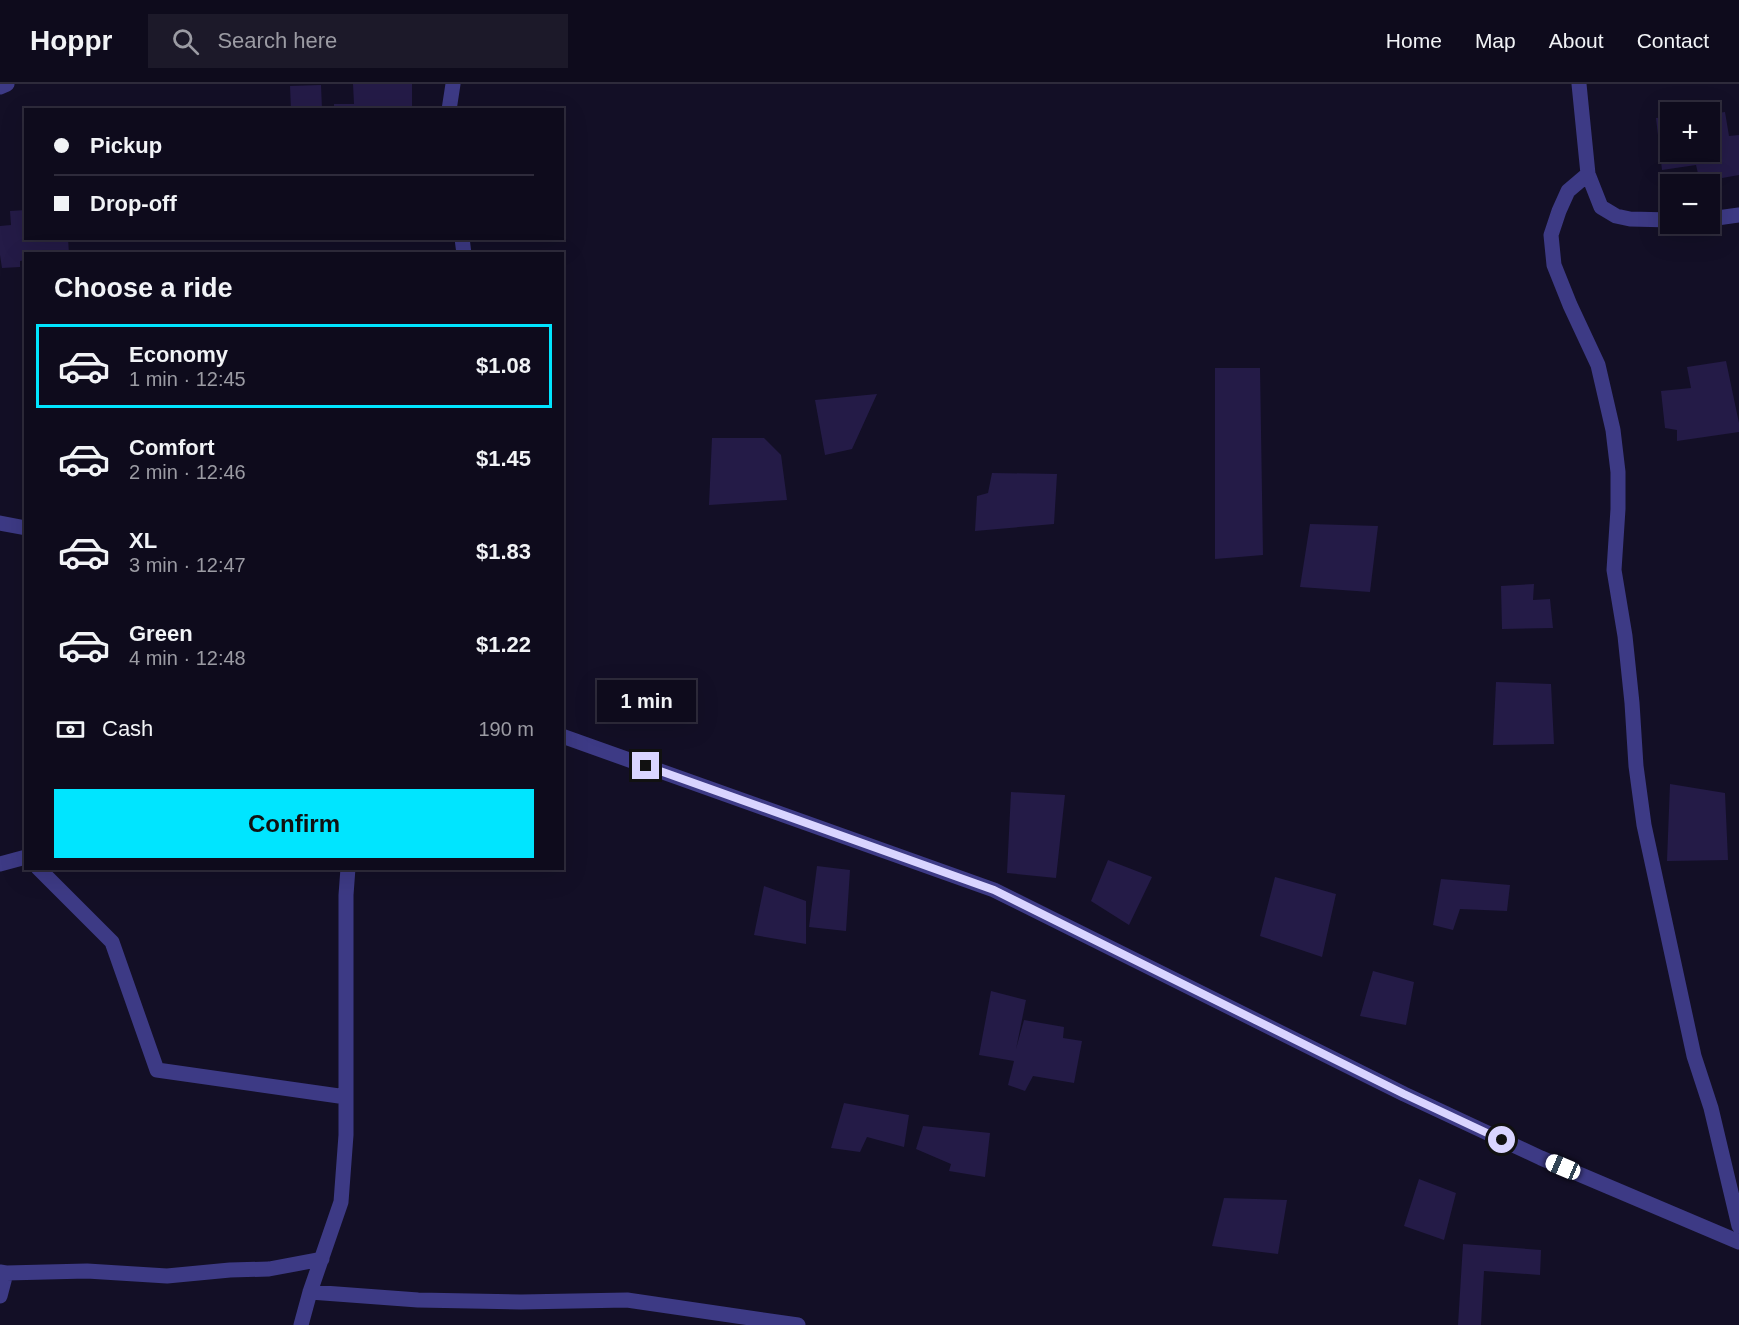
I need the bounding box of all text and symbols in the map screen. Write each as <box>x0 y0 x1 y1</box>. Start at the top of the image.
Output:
search box <box>148 14 568 68</box>
text: Hoppr <box>30 25 112 56</box>
icon: search <box>169 25 202 58</box>
text: Search here <box>217 28 337 53</box>
text: Home <box>1386 29 1442 52</box>
text: Map <box>1475 29 1516 52</box>
text: About <box>1549 29 1604 52</box>
text: Contact <box>1637 29 1709 52</box>
map controls <box>1660 102 1720 234</box>
button: + <box>1660 102 1720 162</box>
text: Pickup <box>90 133 162 158</box>
button: − <box>1660 174 1720 234</box>
text: Drop-off <box>90 191 177 216</box>
text: Choose a ride <box>54 273 233 303</box>
icon: car <box>57 339 111 393</box>
text: Economy <box>129 342 228 367</box>
text: $1.08 <box>476 353 531 378</box>
text: 1 min · 12:45 <box>129 368 246 390</box>
icon: car <box>57 432 111 486</box>
text: Comfort <box>129 435 215 460</box>
text: $1.45 <box>476 446 531 471</box>
text: 2 min · 12:46 <box>129 461 246 483</box>
icon: car <box>57 525 111 579</box>
text: XL <box>129 528 157 553</box>
text: $1.83 <box>476 539 531 564</box>
text: 3 min · 12:47 <box>129 554 246 576</box>
icon: car <box>57 618 111 672</box>
text: Green <box>129 621 193 646</box>
text: $1.22 <box>476 632 531 657</box>
text: 4 min · 12:48 <box>129 647 246 669</box>
callout: 1 min <box>596 679 696 721</box>
text: 1 min <box>620 690 673 712</box>
icon: cash <box>54 713 87 746</box>
text: Cash <box>102 716 153 741</box>
text: 190 m <box>478 718 534 740</box>
route end <box>632 752 659 779</box>
button: Confirm <box>54 789 534 858</box>
route start <box>1488 1126 1515 1153</box>
car <box>1543 1152 1583 1182</box>

